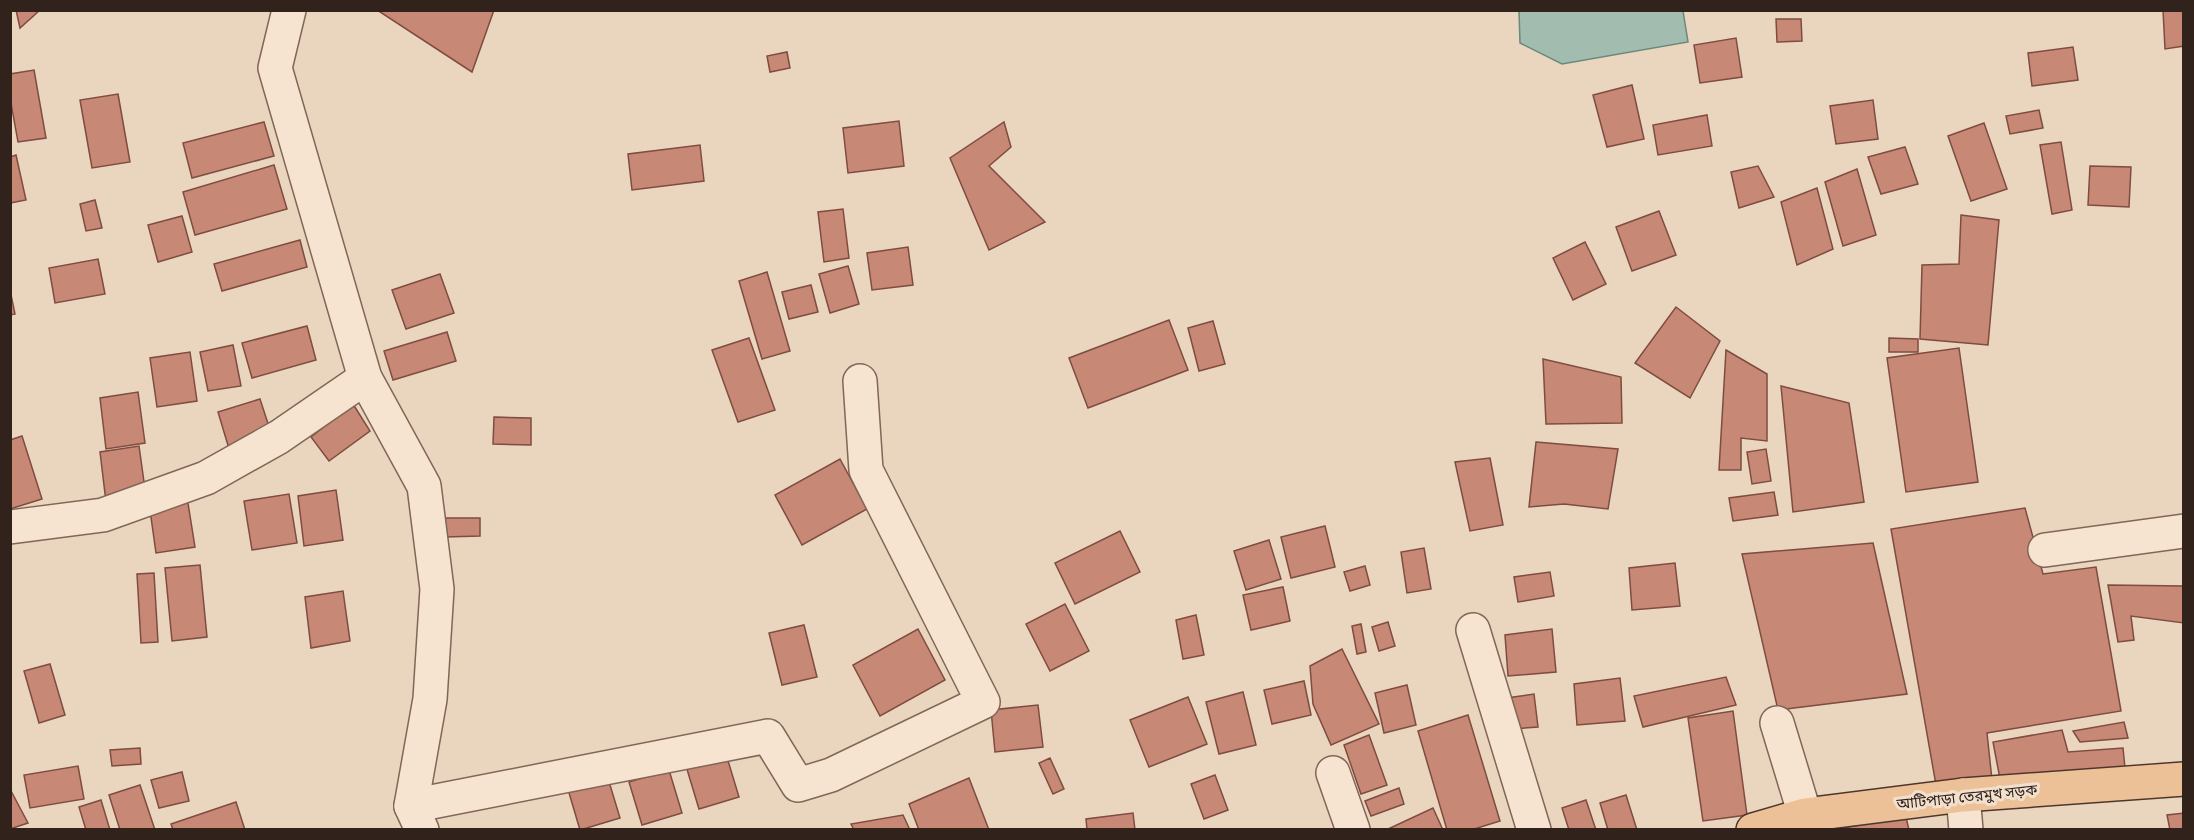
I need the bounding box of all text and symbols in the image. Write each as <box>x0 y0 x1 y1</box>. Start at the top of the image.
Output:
street label: আটিপাড়া তেরমুখ সড়ক <box>1894 777 2039 814</box>

